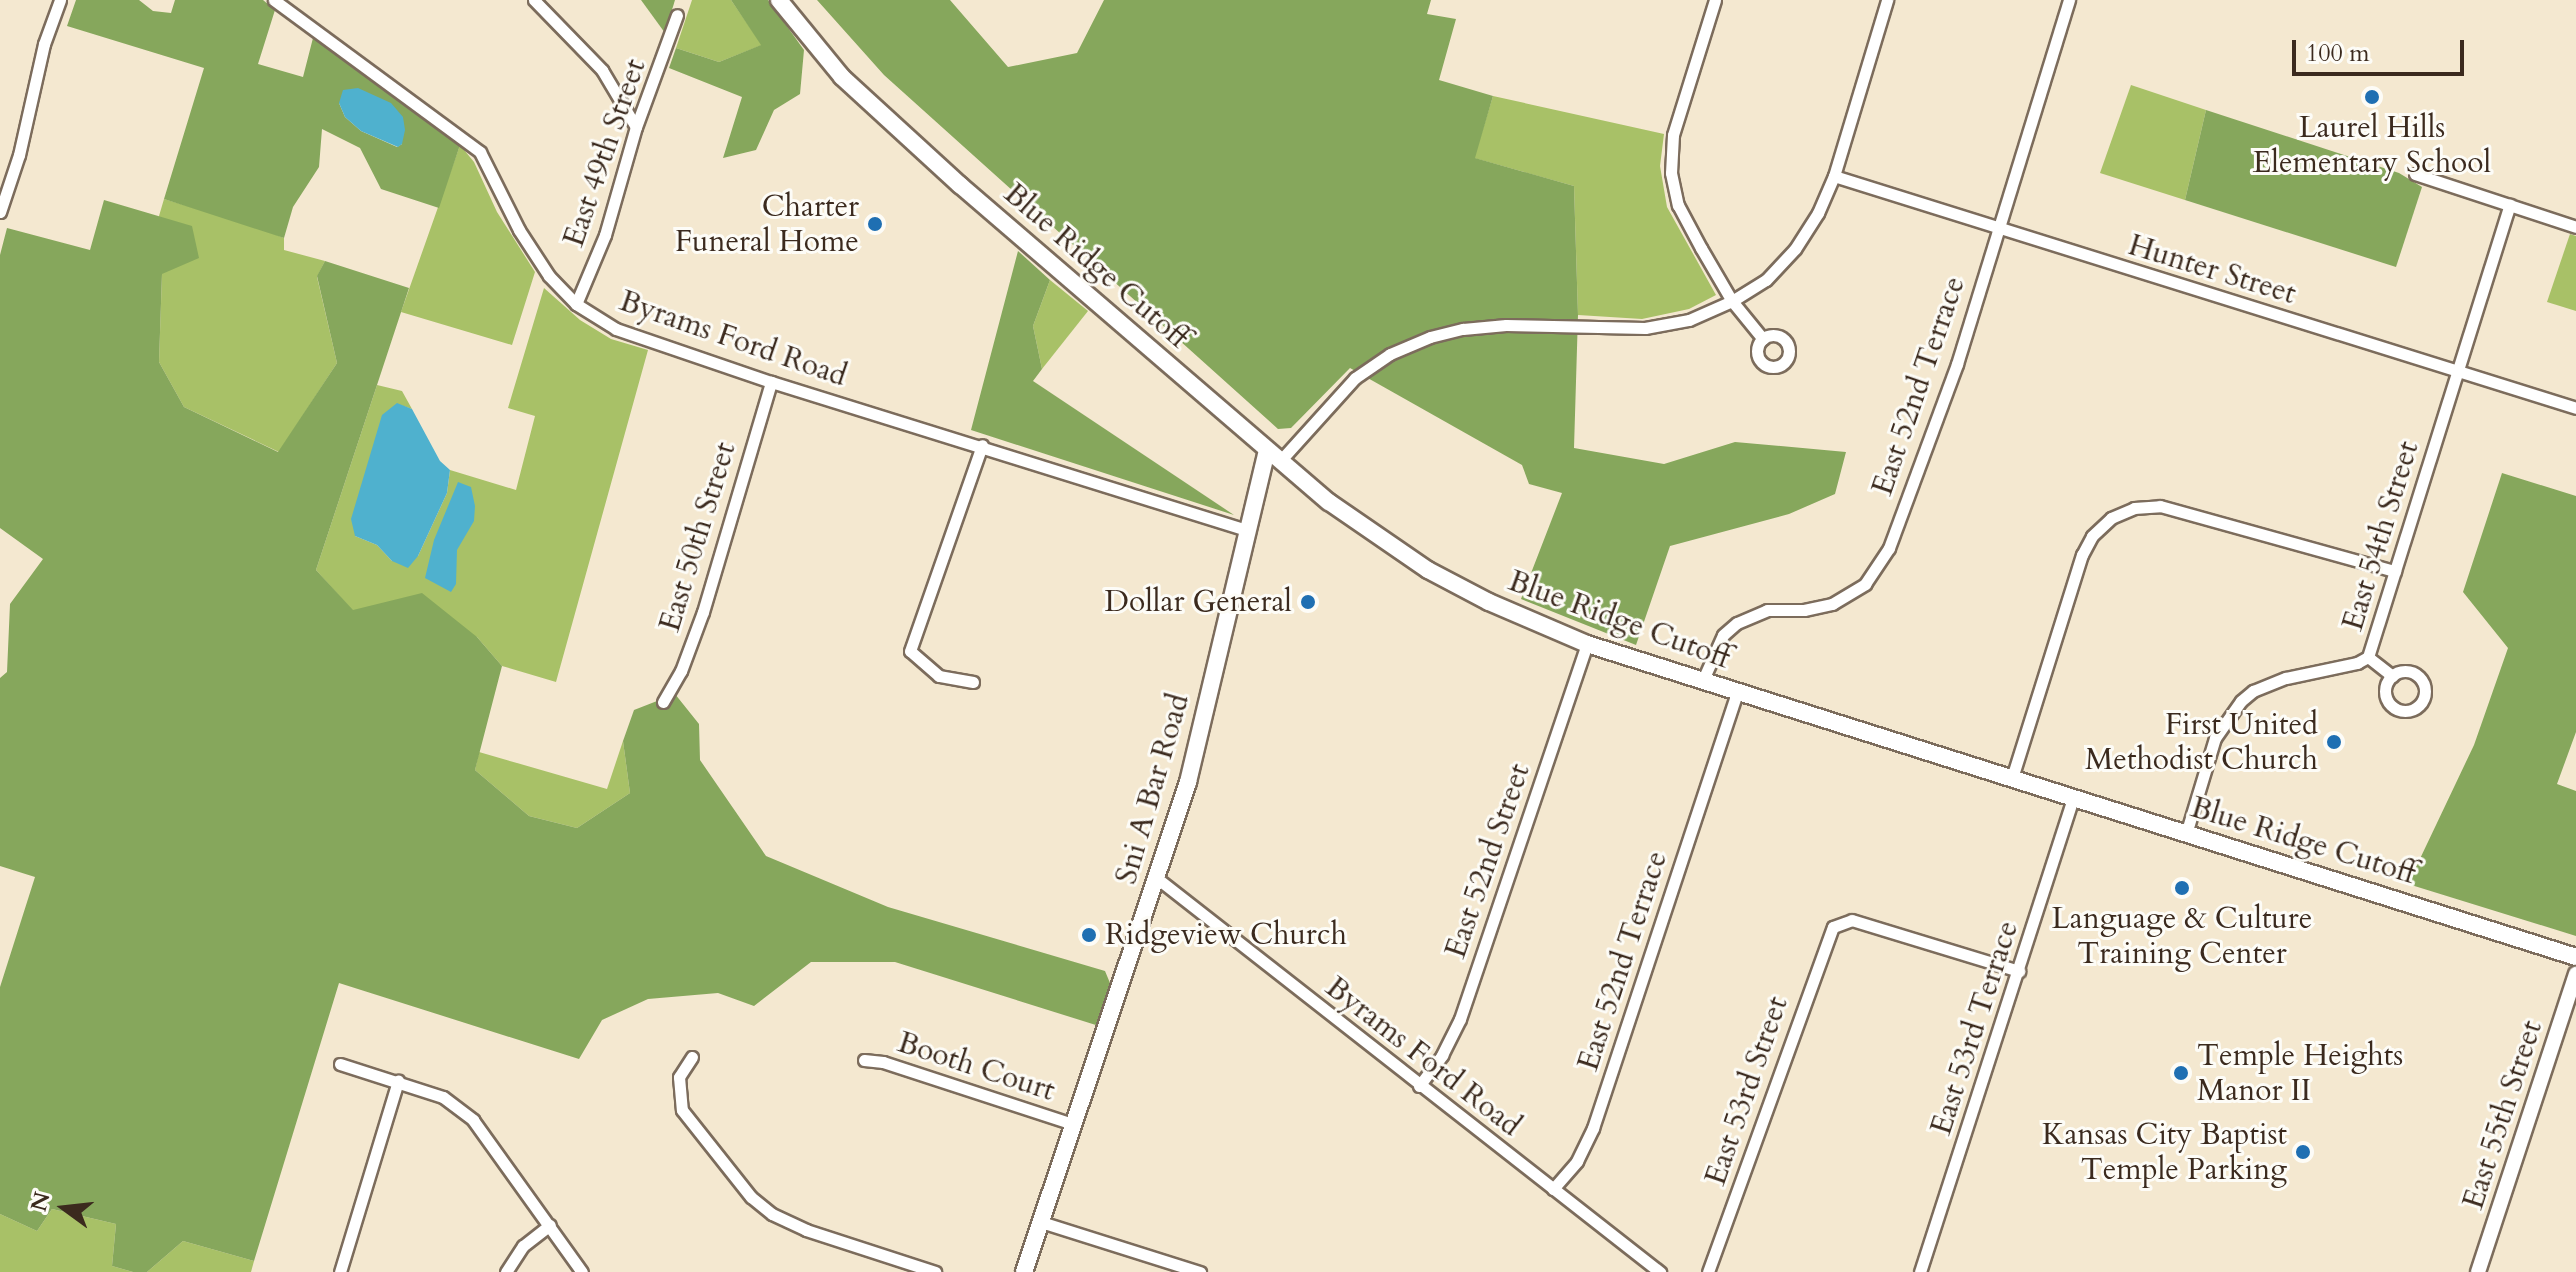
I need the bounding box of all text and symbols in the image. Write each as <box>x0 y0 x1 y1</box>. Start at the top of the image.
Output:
scale bar <box>2296 24 2468 74</box>
text: 100 m <box>2306 37 2370 70</box>
street label: East 49th Street <box>556 55 654 251</box>
marker: Laurel Hills Elementary School <box>2363 88 2381 106</box>
place label: Laurel Hills Elementary School <box>2253 110 2491 180</box>
street label: Blue Ridge Cutoff <box>996 176 1196 356</box>
place label: Charter Funeral Home <box>675 189 859 260</box>
marker: Charter Funeral Home <box>866 215 884 233</box>
street label: Hunter Street <box>2124 228 2300 312</box>
street label: East 52nd Terrace <box>1865 272 1973 500</box>
street label: Byrams Ford Road <box>615 283 851 395</box>
street label: East 54th Street <box>2335 437 2427 635</box>
street label: East 50th Street <box>652 438 744 636</box>
street label: Blue Ridge Cutoff <box>1503 563 1735 677</box>
place label: Dollar General <box>1105 584 1292 620</box>
marker: Dollar General <box>1299 593 1317 611</box>
street label: Sni A Bar Road <box>1109 690 1197 888</box>
place label: First United Methodist Church <box>2085 707 2318 778</box>
marker: First United Methodist Church <box>2325 733 2343 751</box>
street label: East 52nd Street <box>1438 759 1538 963</box>
street label: Blue Ridge Cutoff <box>2186 790 2420 892</box>
street label: East 52nd Terrace <box>1571 847 1675 1075</box>
marker: Language & Culture Training Center <box>2173 879 2191 897</box>
place label: Language & Culture Training Center <box>2052 901 2312 972</box>
place label: Ridgeview Church <box>1105 917 1347 953</box>
street label: East 53rd Terrace <box>1923 917 2027 1139</box>
marker: Ridgeview Church <box>1080 926 1098 944</box>
street label: Byrams Ford Road <box>1318 970 1528 1144</box>
street label: East 53rd Street <box>1698 992 1796 1190</box>
street label: East 55th Street <box>2456 1016 2550 1214</box>
street label: Booth Court <box>893 1025 1059 1109</box>
place label: Temple Heights Manor II <box>2197 1038 2403 1108</box>
marker: Temple Heights Manor II <box>2172 1064 2190 1082</box>
place label: Kansas City Baptist Temple Parking <box>2042 1117 2287 1188</box>
marker: Kansas City Baptist Temple Parking <box>2294 1143 2312 1161</box>
north arrow <box>24 1168 104 1248</box>
text: N <box>24 1189 58 1215</box>

